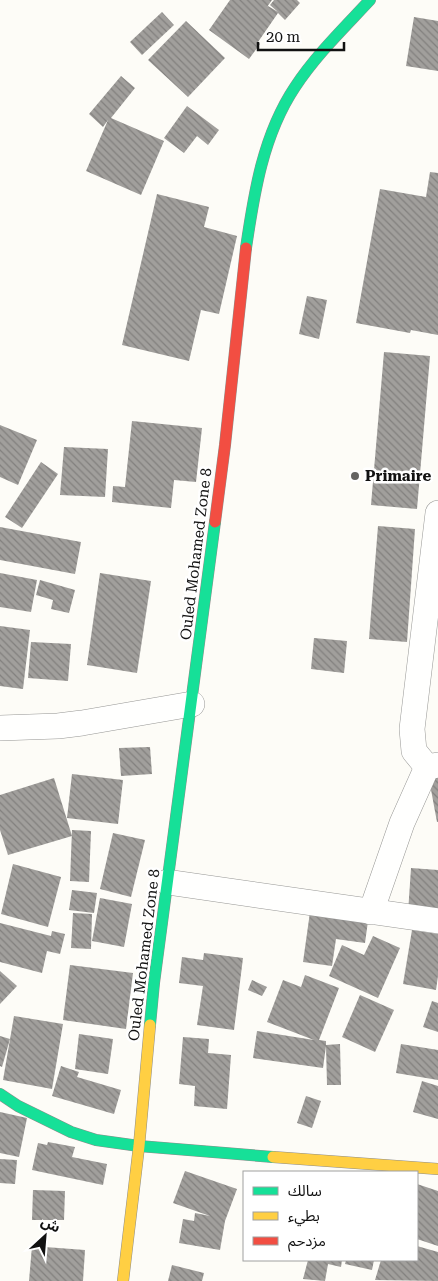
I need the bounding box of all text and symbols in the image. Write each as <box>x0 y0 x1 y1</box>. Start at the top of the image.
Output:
scale bar <box>258 20 344 52</box>
text: 20 m <box>266 28 301 46</box>
street label: Ouled Mohamed Zone 8 <box>177 467 215 641</box>
place label: Primaire <box>365 467 431 485</box>
marker: Primaire <box>349 470 361 482</box>
street label: Ouled Mohamed Zone 8 <box>125 868 163 1042</box>
legend <box>243 1171 418 1261</box>
text: سالك <box>288 1182 322 1200</box>
text: بطيء <box>288 1207 320 1227</box>
north arrow <box>20 1211 70 1261</box>
text: ش <box>39 1213 63 1236</box>
text: مزدحم <box>288 1232 326 1252</box>

